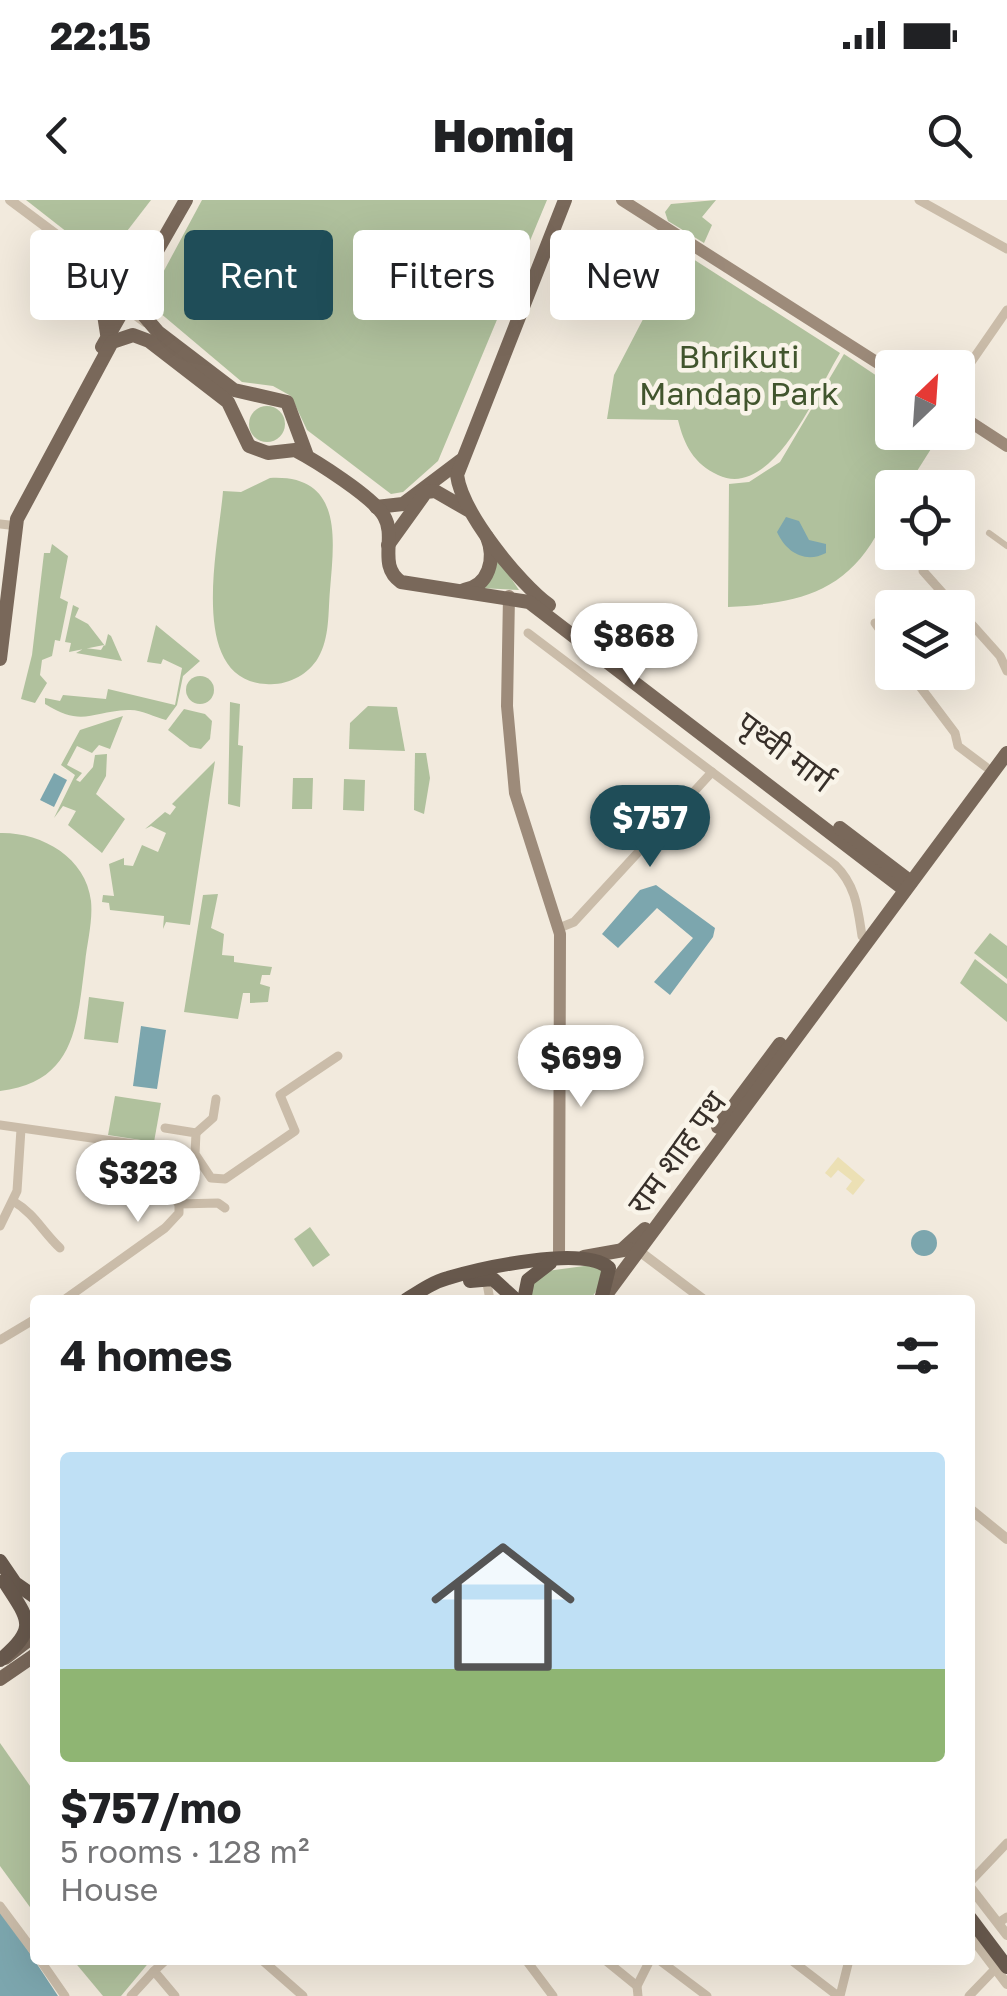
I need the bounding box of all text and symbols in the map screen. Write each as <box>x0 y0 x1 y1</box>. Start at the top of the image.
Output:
text: 22:15 <box>50 13 151 58</box>
icon: back <box>30 108 85 163</box>
text: Homiq <box>433 108 574 162</box>
icon: search <box>922 108 977 163</box>
chip: Buy <box>30 230 164 320</box>
chip: Rent <box>184 230 333 320</box>
chip: Filters <box>353 230 530 320</box>
chip: New <box>550 230 695 320</box>
park label: Bhrikuti Mandap Park <box>639 337 839 412</box>
north arrow <box>875 350 975 450</box>
map controls <box>875 350 975 690</box>
button: locate <box>875 470 975 570</box>
button: layers <box>875 590 975 690</box>
pin: $868 <box>575 603 693 688</box>
text: $868 <box>593 616 675 654</box>
street label: पृथ्वी मार्ग <box>729 703 842 802</box>
pin: $757 <box>591 785 709 870</box>
text: $757 <box>612 798 688 836</box>
pin: $699 <box>522 1025 640 1110</box>
text: $699 <box>540 1038 622 1076</box>
street label: राम शाह पथ <box>619 1083 734 1221</box>
pin: $323 <box>79 1140 197 1225</box>
text: $323 <box>98 1153 178 1191</box>
icon: filters <box>890 1328 945 1383</box>
text: 4 homes <box>60 1330 232 1380</box>
icon: home <box>413 1517 593 1697</box>
text: $757/mo <box>60 1782 242 1832</box>
text: 5 rooms · 128 m² <box>60 1832 309 1870</box>
text: House <box>60 1870 158 1908</box>

